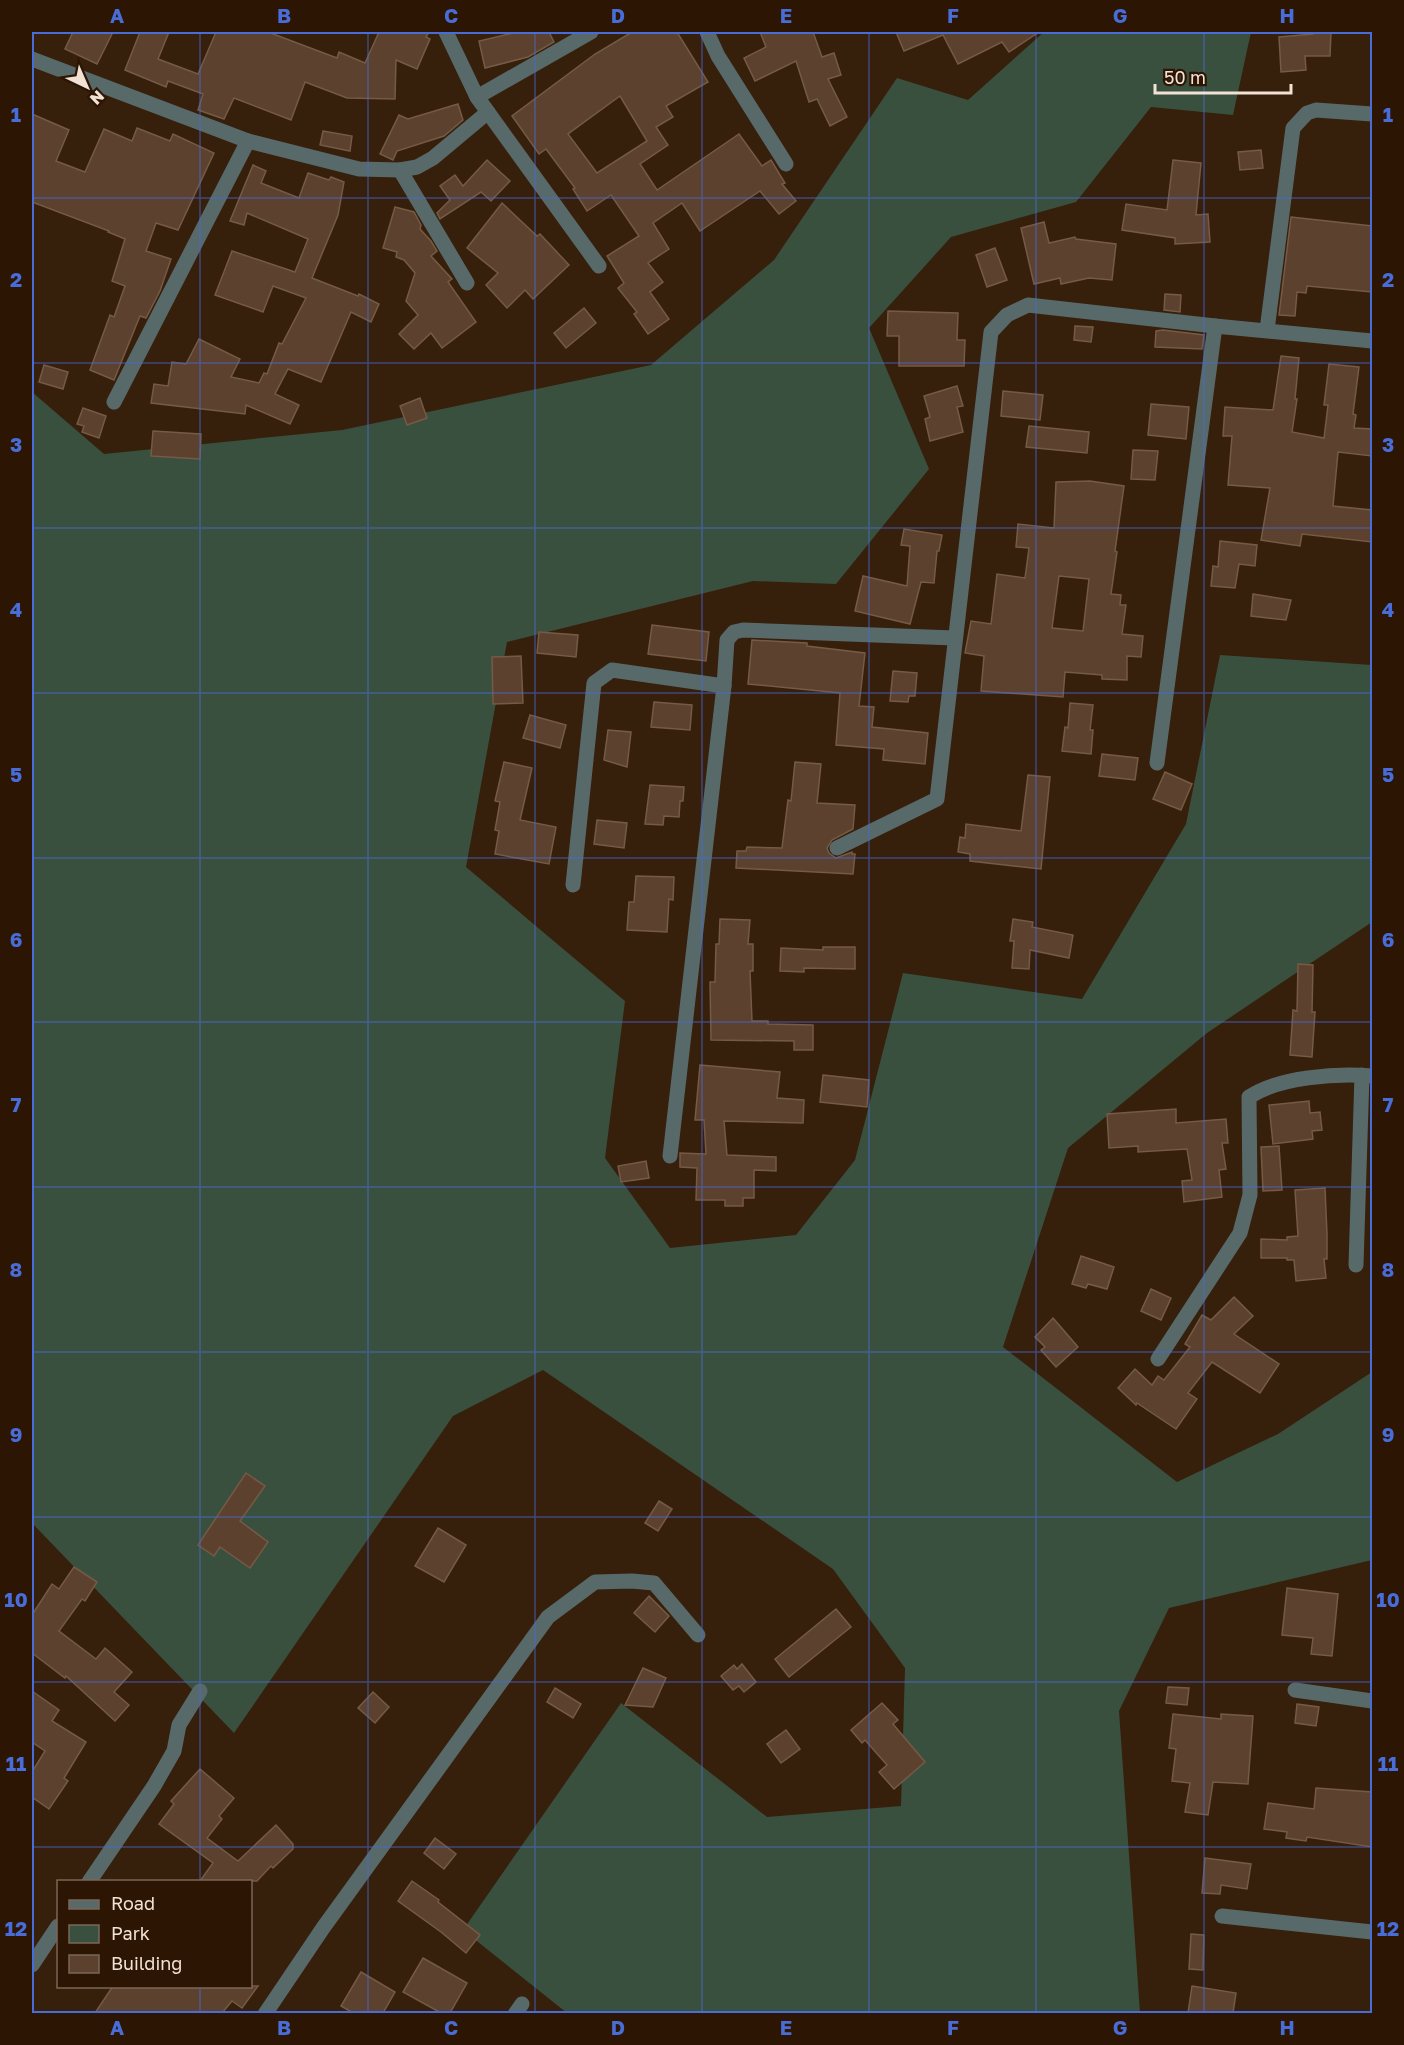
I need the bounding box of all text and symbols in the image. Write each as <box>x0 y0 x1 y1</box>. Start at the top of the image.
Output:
text: A <box>110 3 124 27</box>
text: B <box>277 3 291 27</box>
text: C <box>444 3 458 27</box>
text: D <box>611 3 625 27</box>
text: E <box>780 3 792 27</box>
text: F <box>947 3 959 27</box>
text: G <box>1113 3 1127 27</box>
text: H <box>1279 3 1295 27</box>
north arrow <box>57 57 117 117</box>
scale bar <box>1155 57 1292 95</box>
text: 50 m <box>1164 66 1206 88</box>
text: N <box>86 86 109 109</box>
text: 1 <box>11 102 21 126</box>
text: 1 <box>1383 102 1393 126</box>
text: 2 <box>10 267 22 291</box>
text: 2 <box>1382 267 1394 291</box>
text: 3 <box>10 432 22 456</box>
text: 3 <box>1382 432 1394 456</box>
text: 4 <box>10 597 22 621</box>
text: 4 <box>1382 597 1394 621</box>
text: 5 <box>10 762 22 786</box>
text: 5 <box>1382 762 1394 786</box>
text: 6 <box>10 927 22 951</box>
text: 6 <box>1382 927 1394 951</box>
text: 7 <box>11 1092 22 1116</box>
text: 7 <box>1383 1092 1394 1116</box>
text: 8 <box>10 1257 22 1281</box>
text: 8 <box>1382 1257 1394 1281</box>
text: 9 <box>10 1422 22 1446</box>
text: 9 <box>1382 1422 1394 1446</box>
text: 10 <box>4 1587 28 1611</box>
text: 10 <box>1376 1587 1400 1611</box>
text: 11 <box>6 1751 26 1775</box>
text: 11 <box>1378 1751 1398 1775</box>
legend <box>57 1880 252 1988</box>
text: Road <box>111 1892 155 1914</box>
text: 12 <box>5 1916 27 1940</box>
text: 12 <box>1377 1916 1399 1940</box>
text: Park <box>111 1922 150 1944</box>
text: Building <box>111 1952 182 1974</box>
text: A <box>110 2015 124 2039</box>
text: B <box>277 2015 291 2039</box>
text: C <box>444 2015 458 2039</box>
text: D <box>611 2015 625 2039</box>
text: E <box>780 2015 792 2039</box>
text: F <box>947 2015 959 2039</box>
text: G <box>1113 2015 1127 2039</box>
text: H <box>1279 2015 1295 2039</box>

